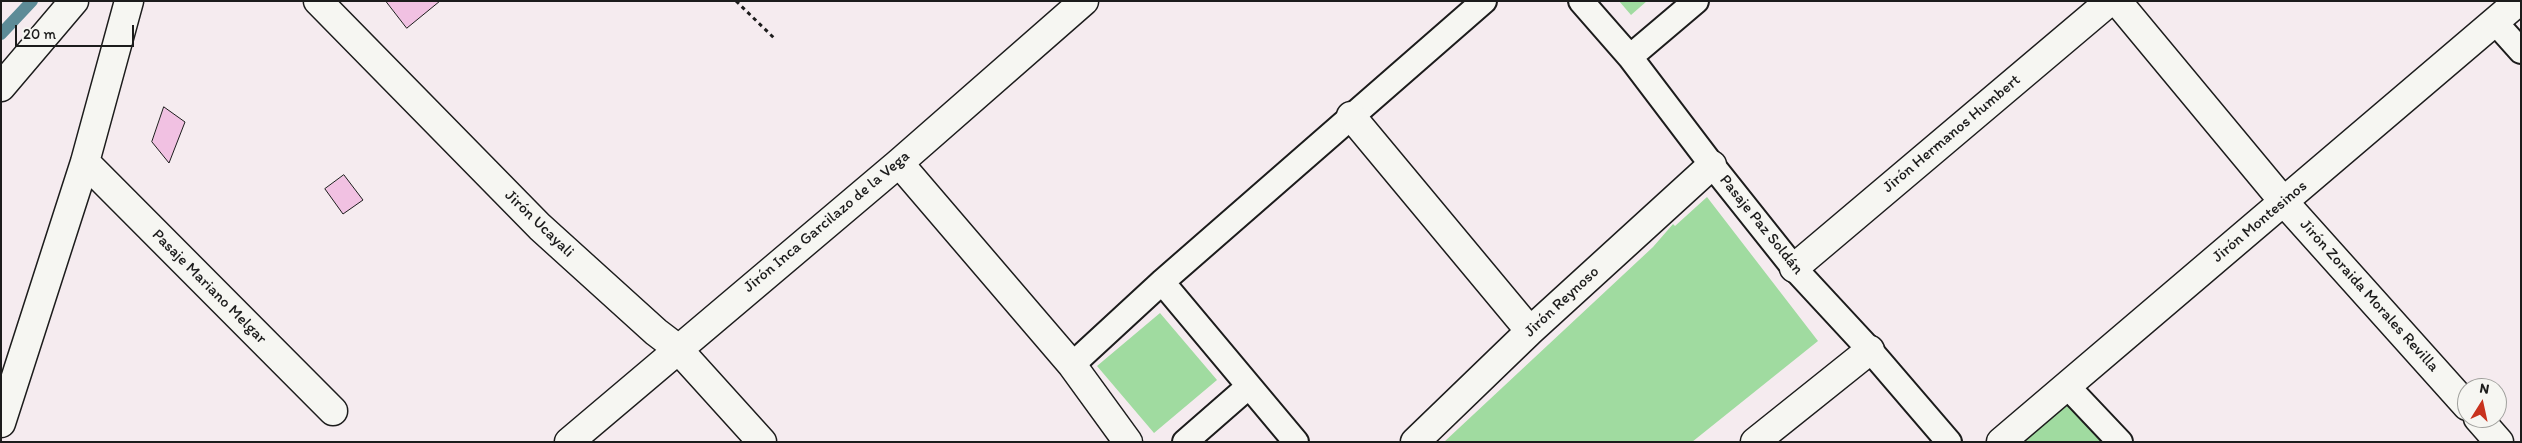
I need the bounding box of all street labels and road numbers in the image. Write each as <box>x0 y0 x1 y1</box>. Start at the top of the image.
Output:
street label: Jirón Hermanos Humbert <box>1879 71 2025 197</box>
street label: Jirón Inca Garcilazo de la Vega <box>740 147 914 297</box>
street label: Pasaje Paz Soldán <box>1715 171 1807 279</box>
street label: Jirón Montesinos <box>2209 177 2311 267</box>
street label: Jirón Ucayali <box>500 186 578 262</box>
street label: Jirón Zoraida Morales Revilla <box>2295 216 2443 376</box>
street label: Pasaje Mariano Melgar <box>148 226 270 348</box>
street label: Jirón Reynoso <box>1521 262 1603 342</box>

